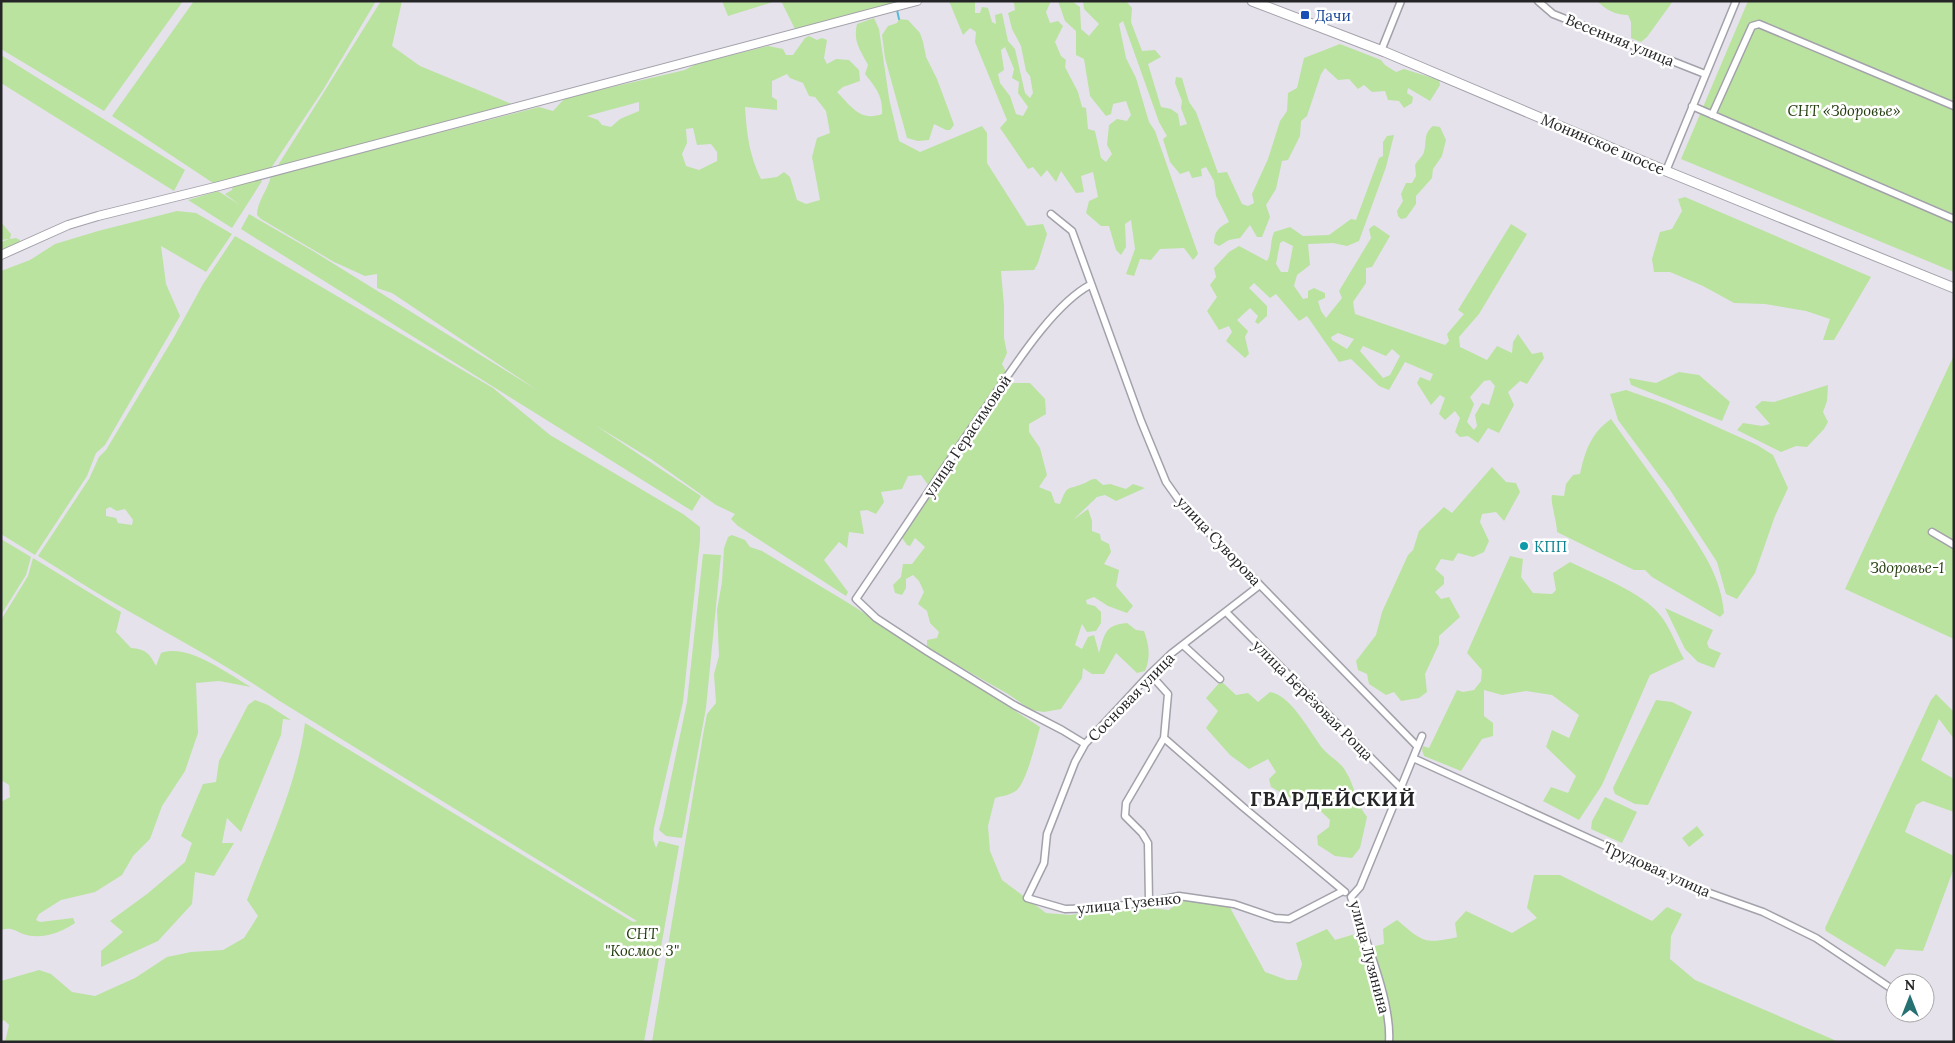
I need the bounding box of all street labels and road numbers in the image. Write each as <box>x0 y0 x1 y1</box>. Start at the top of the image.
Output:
street label: Весенняя улица <box>1563 10 1677 71</box>
street label: Монинское шоссе <box>1538 109 1668 179</box>
street label: улица Герасимовой <box>919 371 1015 501</box>
street label: улица Суворова <box>1173 492 1265 590</box>
street label: улица Берёзовая Роща <box>1249 636 1378 765</box>
street label: Сосновая улица <box>1084 648 1178 745</box>
street label: Трудовая улица <box>1601 837 1714 901</box>
street label: улица Гузенко <box>1076 888 1182 918</box>
street label: улица Лузянина <box>1346 898 1394 1016</box>

